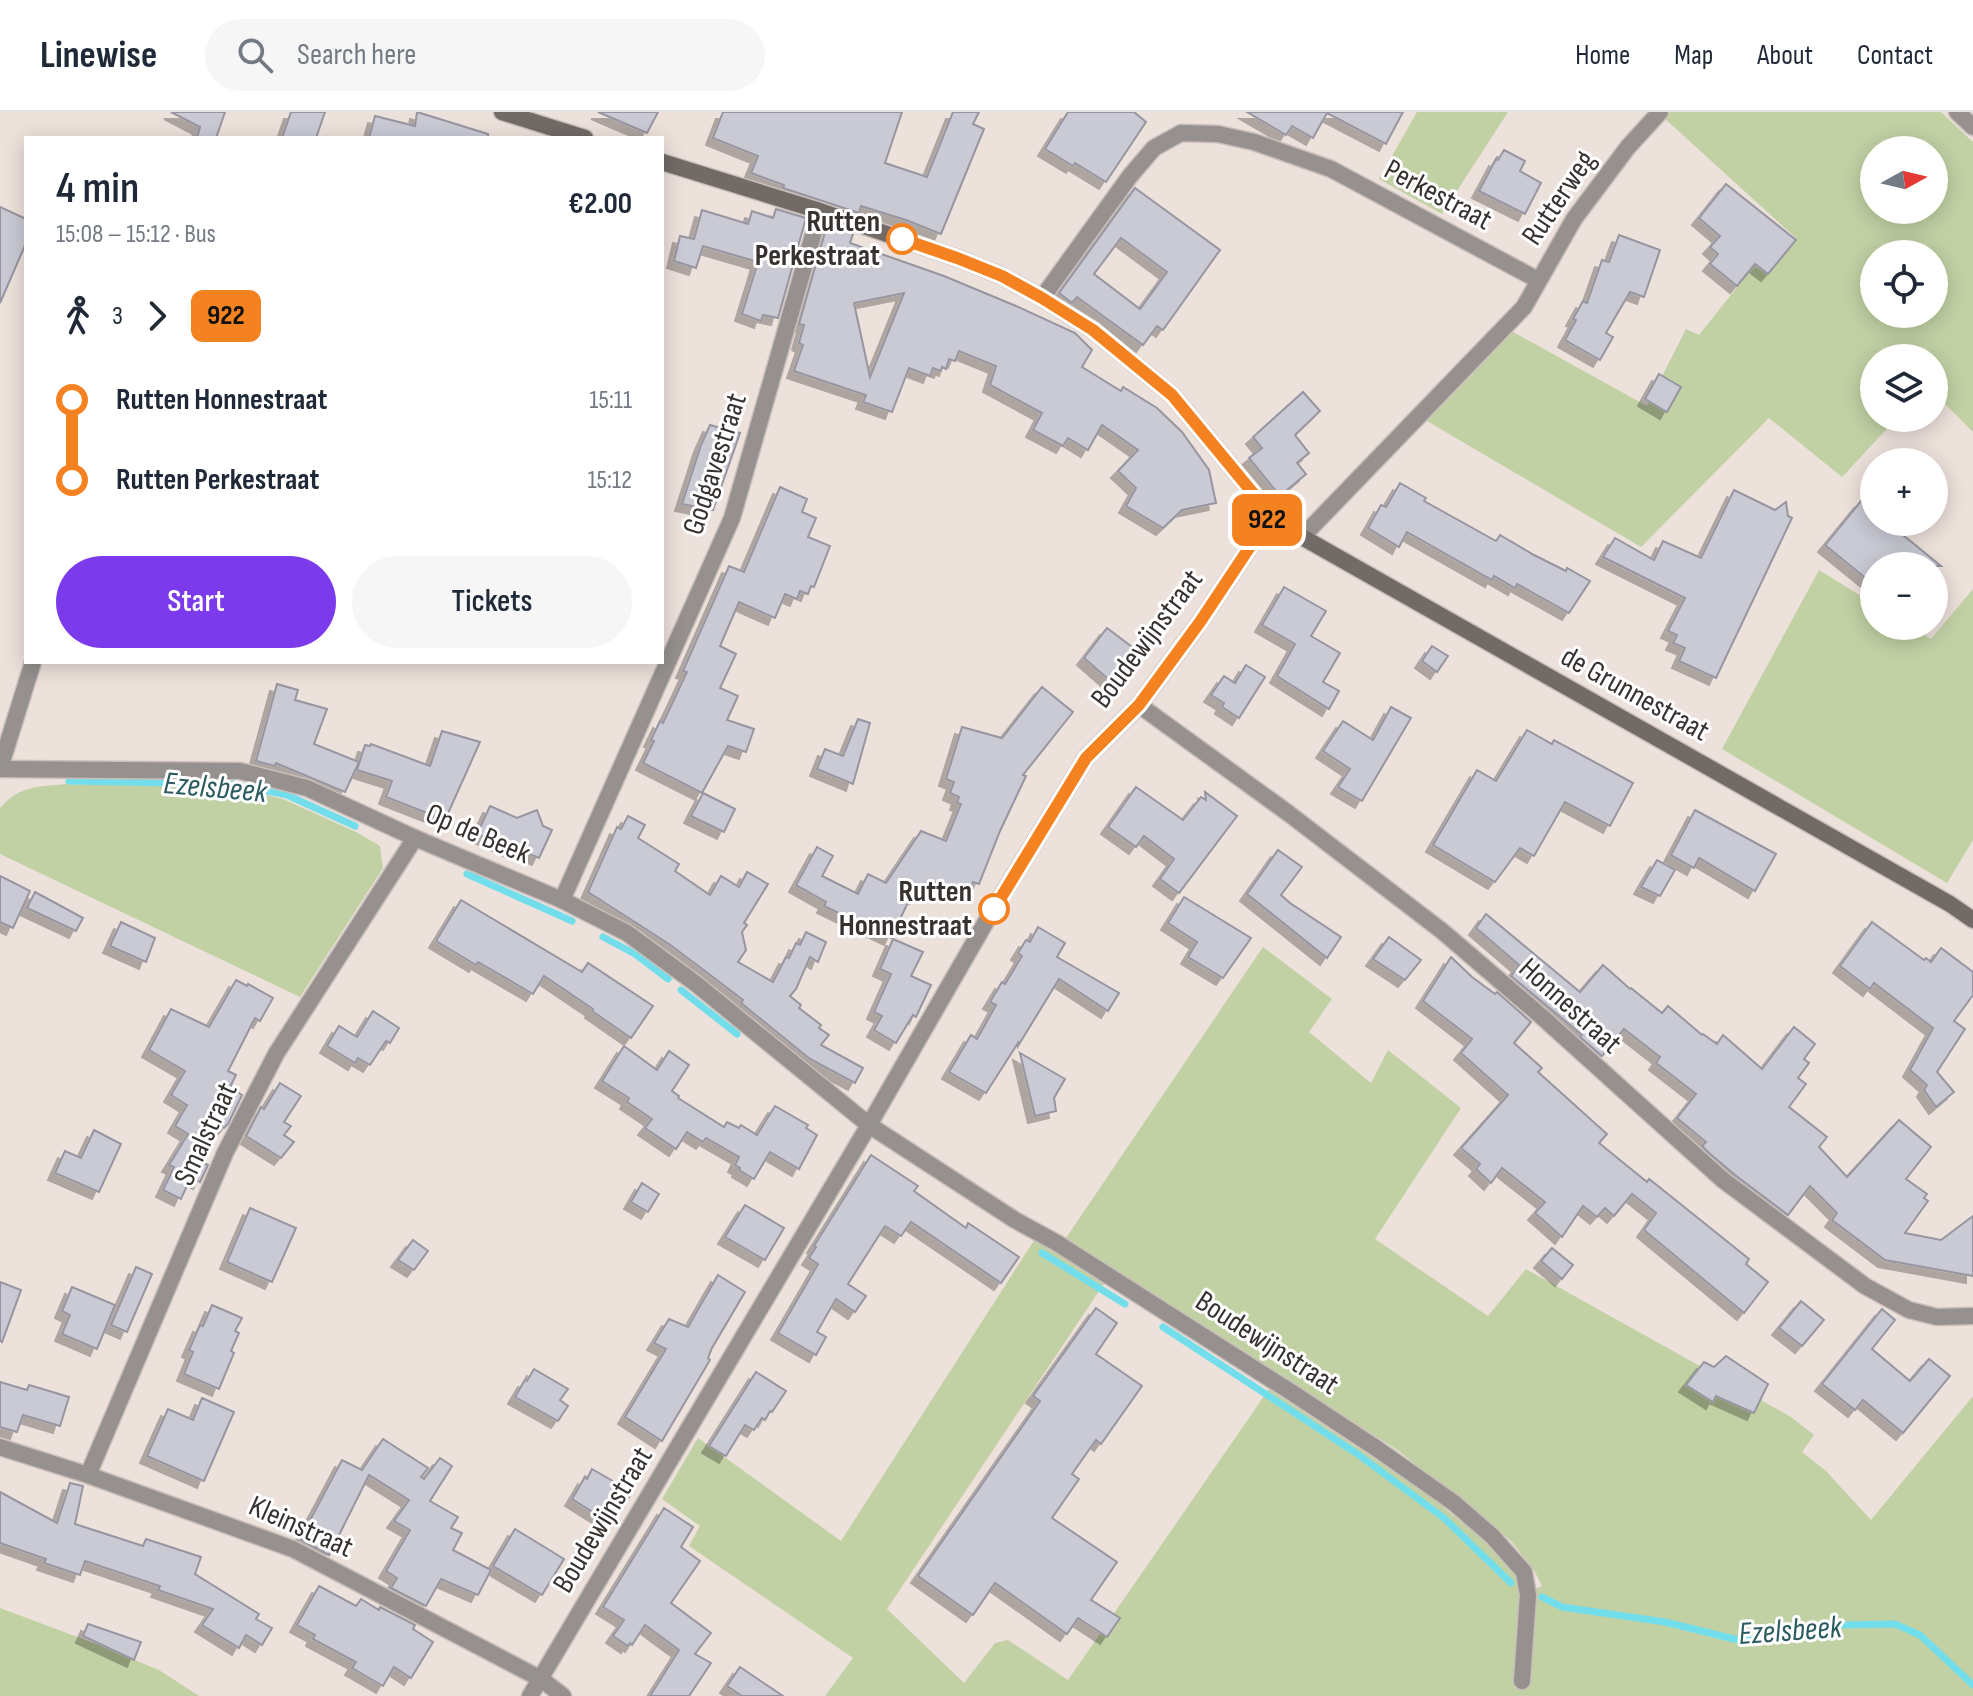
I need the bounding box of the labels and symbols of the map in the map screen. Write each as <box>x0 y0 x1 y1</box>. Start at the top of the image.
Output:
north arrow <box>1860 136 1948 224</box>
street label: Rutterweg <box>1514 144 1604 252</box>
street label: Perkestraat <box>1378 152 1498 238</box>
place label: Rutten Perkestraat <box>755 204 880 274</box>
marker: Rutten Perkestraat <box>887 224 917 254</box>
street label: Godgavestraat <box>675 389 755 539</box>
line badge: 922 <box>1221 494 1313 546</box>
street label: Boudewijnstraat <box>1083 563 1211 715</box>
street label: de Grunnestraat <box>1555 639 1715 749</box>
water label: Ezelsbeek <box>162 764 269 812</box>
street label: Op de Beek <box>420 796 536 872</box>
place label: Rutten Honnestraat <box>839 874 972 944</box>
marker: Rutten Honnestraat <box>979 894 1009 924</box>
street label: Honnestraat <box>1511 951 1629 1061</box>
street label: Smalstraat <box>167 1077 245 1191</box>
street label: Boudewijnstraat <box>1189 1283 1345 1403</box>
street label: Boudewijnstraat <box>545 1441 661 1599</box>
street label: Kleinstraat <box>243 1488 359 1566</box>
water label: Ezelsbeek <box>1737 1608 1844 1654</box>

